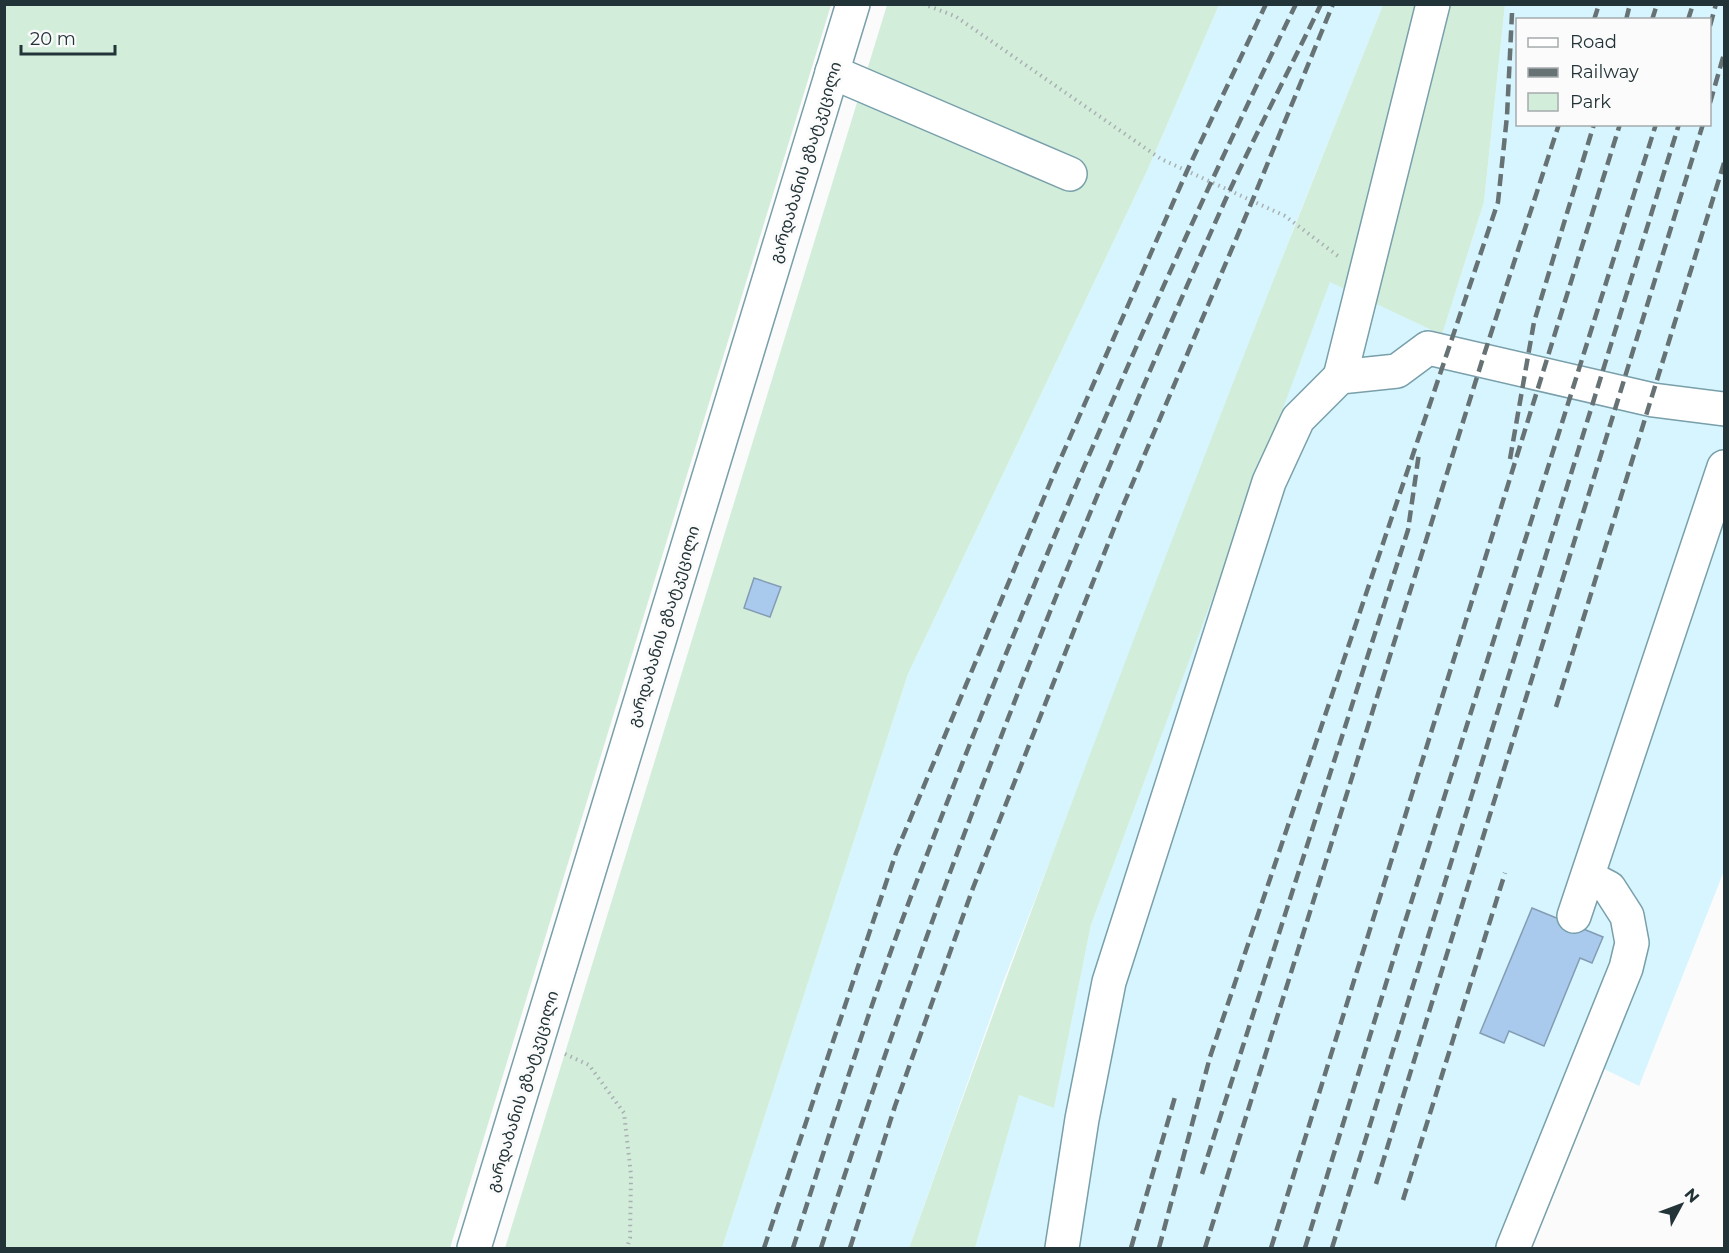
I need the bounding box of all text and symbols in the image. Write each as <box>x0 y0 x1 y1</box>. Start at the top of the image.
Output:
scale bar <box>21 18 116 56</box>
legend <box>1516 18 1711 126</box>
text: 20 m <box>30 28 76 50</box>
text: Road <box>1570 31 1617 53</box>
street label: გარდაბანის გზატკეცილი <box>766 59 846 265</box>
text: Railway <box>1570 61 1639 83</box>
text: Park <box>1570 91 1611 113</box>
street label: გარდაბანის გზატკეცილი <box>624 523 704 729</box>
street label: გარდაბანის გზატკეცილი <box>483 988 563 1194</box>
north arrow <box>1651 1175 1711 1235</box>
text: N <box>1681 1184 1703 1207</box>

